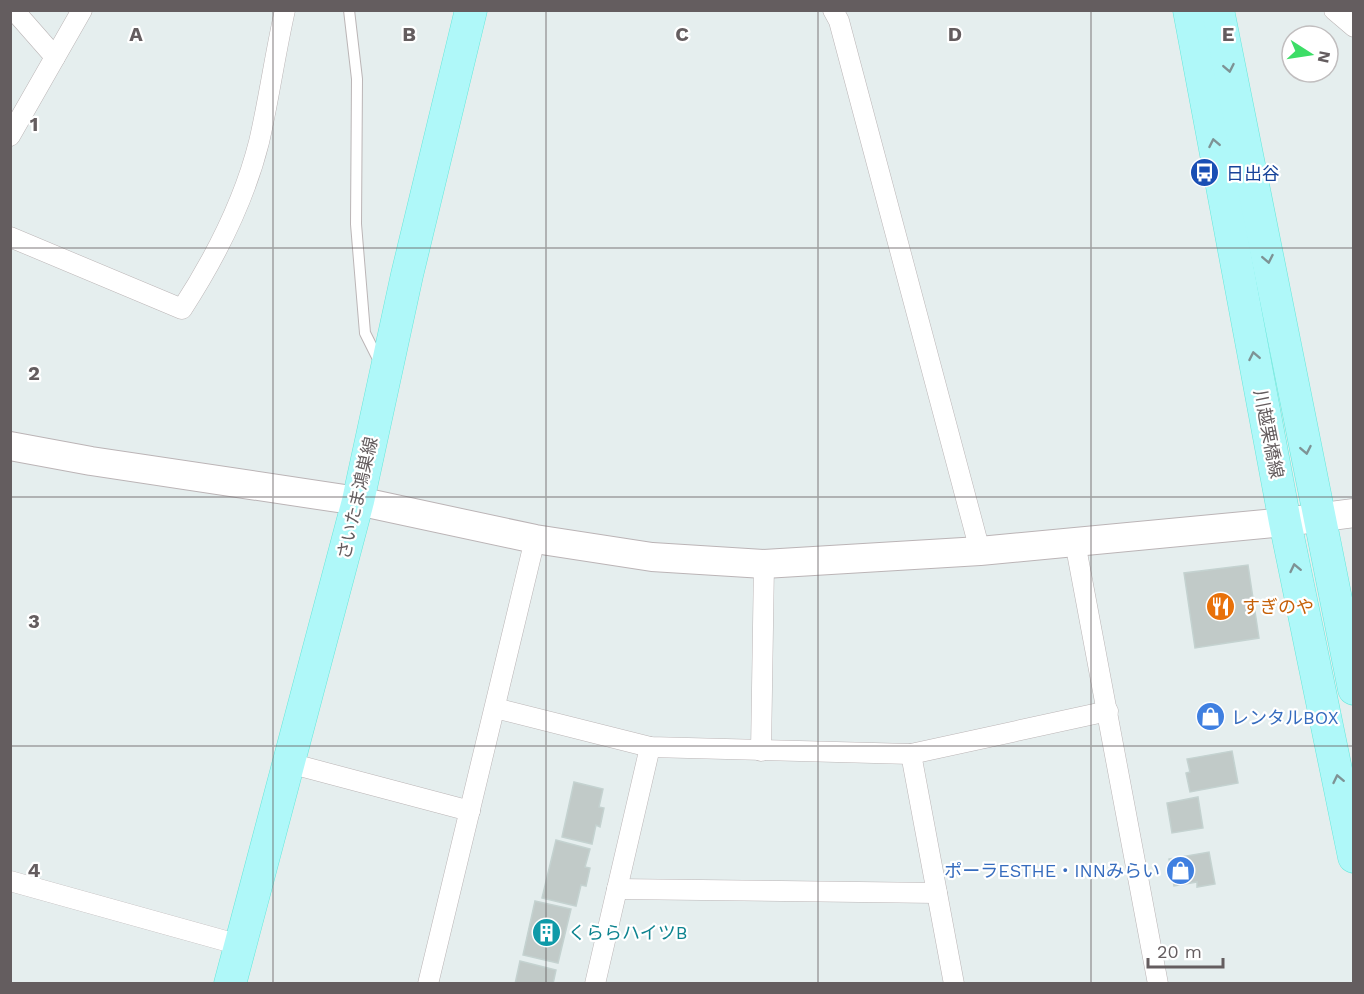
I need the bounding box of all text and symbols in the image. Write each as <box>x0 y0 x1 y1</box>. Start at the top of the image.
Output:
text: A <box>129 22 143 46</box>
text: B <box>402 22 416 46</box>
text: C <box>675 22 689 46</box>
text: D <box>948 22 962 46</box>
text: E <box>1222 22 1234 46</box>
north arrow <box>1280 24 1340 84</box>
text: N <box>1314 49 1335 65</box>
one-way arrow <box>1222 63 1235 73</box>
text: 1 <box>30 112 38 136</box>
one-way arrow <box>1208 139 1221 149</box>
bus stop icon: 日出谷 <box>1189 157 1221 189</box>
place label: 日出谷 <box>1226 163 1280 184</box>
one-way arrow <box>1261 254 1274 264</box>
one-way arrow <box>1248 351 1261 361</box>
text: 2 <box>28 361 40 385</box>
street label: 川越栗橋線 <box>1250 388 1288 480</box>
street label: さいたま鴻巣線 <box>333 435 381 561</box>
one-way arrow <box>1299 445 1312 455</box>
one-way arrow <box>1289 563 1302 573</box>
restaurant icon: すぎのや <box>1205 590 1237 622</box>
place label: すぎのや <box>1242 596 1314 617</box>
text: 3 <box>28 609 40 633</box>
shop icon: レンタルBOX <box>1194 701 1226 733</box>
place label: レンタルBOX <box>1231 707 1339 728</box>
one-way arrow <box>1332 775 1345 785</box>
shop icon: ポーラESTHE・INNみらい <box>1165 854 1197 886</box>
text: 4 <box>28 858 41 882</box>
place label: ポーラESTHE・INNみらい <box>944 860 1160 881</box>
building icon: くららハイツB <box>531 916 563 948</box>
place label: くららハイツB <box>568 922 687 943</box>
scale bar <box>1148 931 1223 969</box>
text: 20 m <box>1157 941 1202 962</box>

